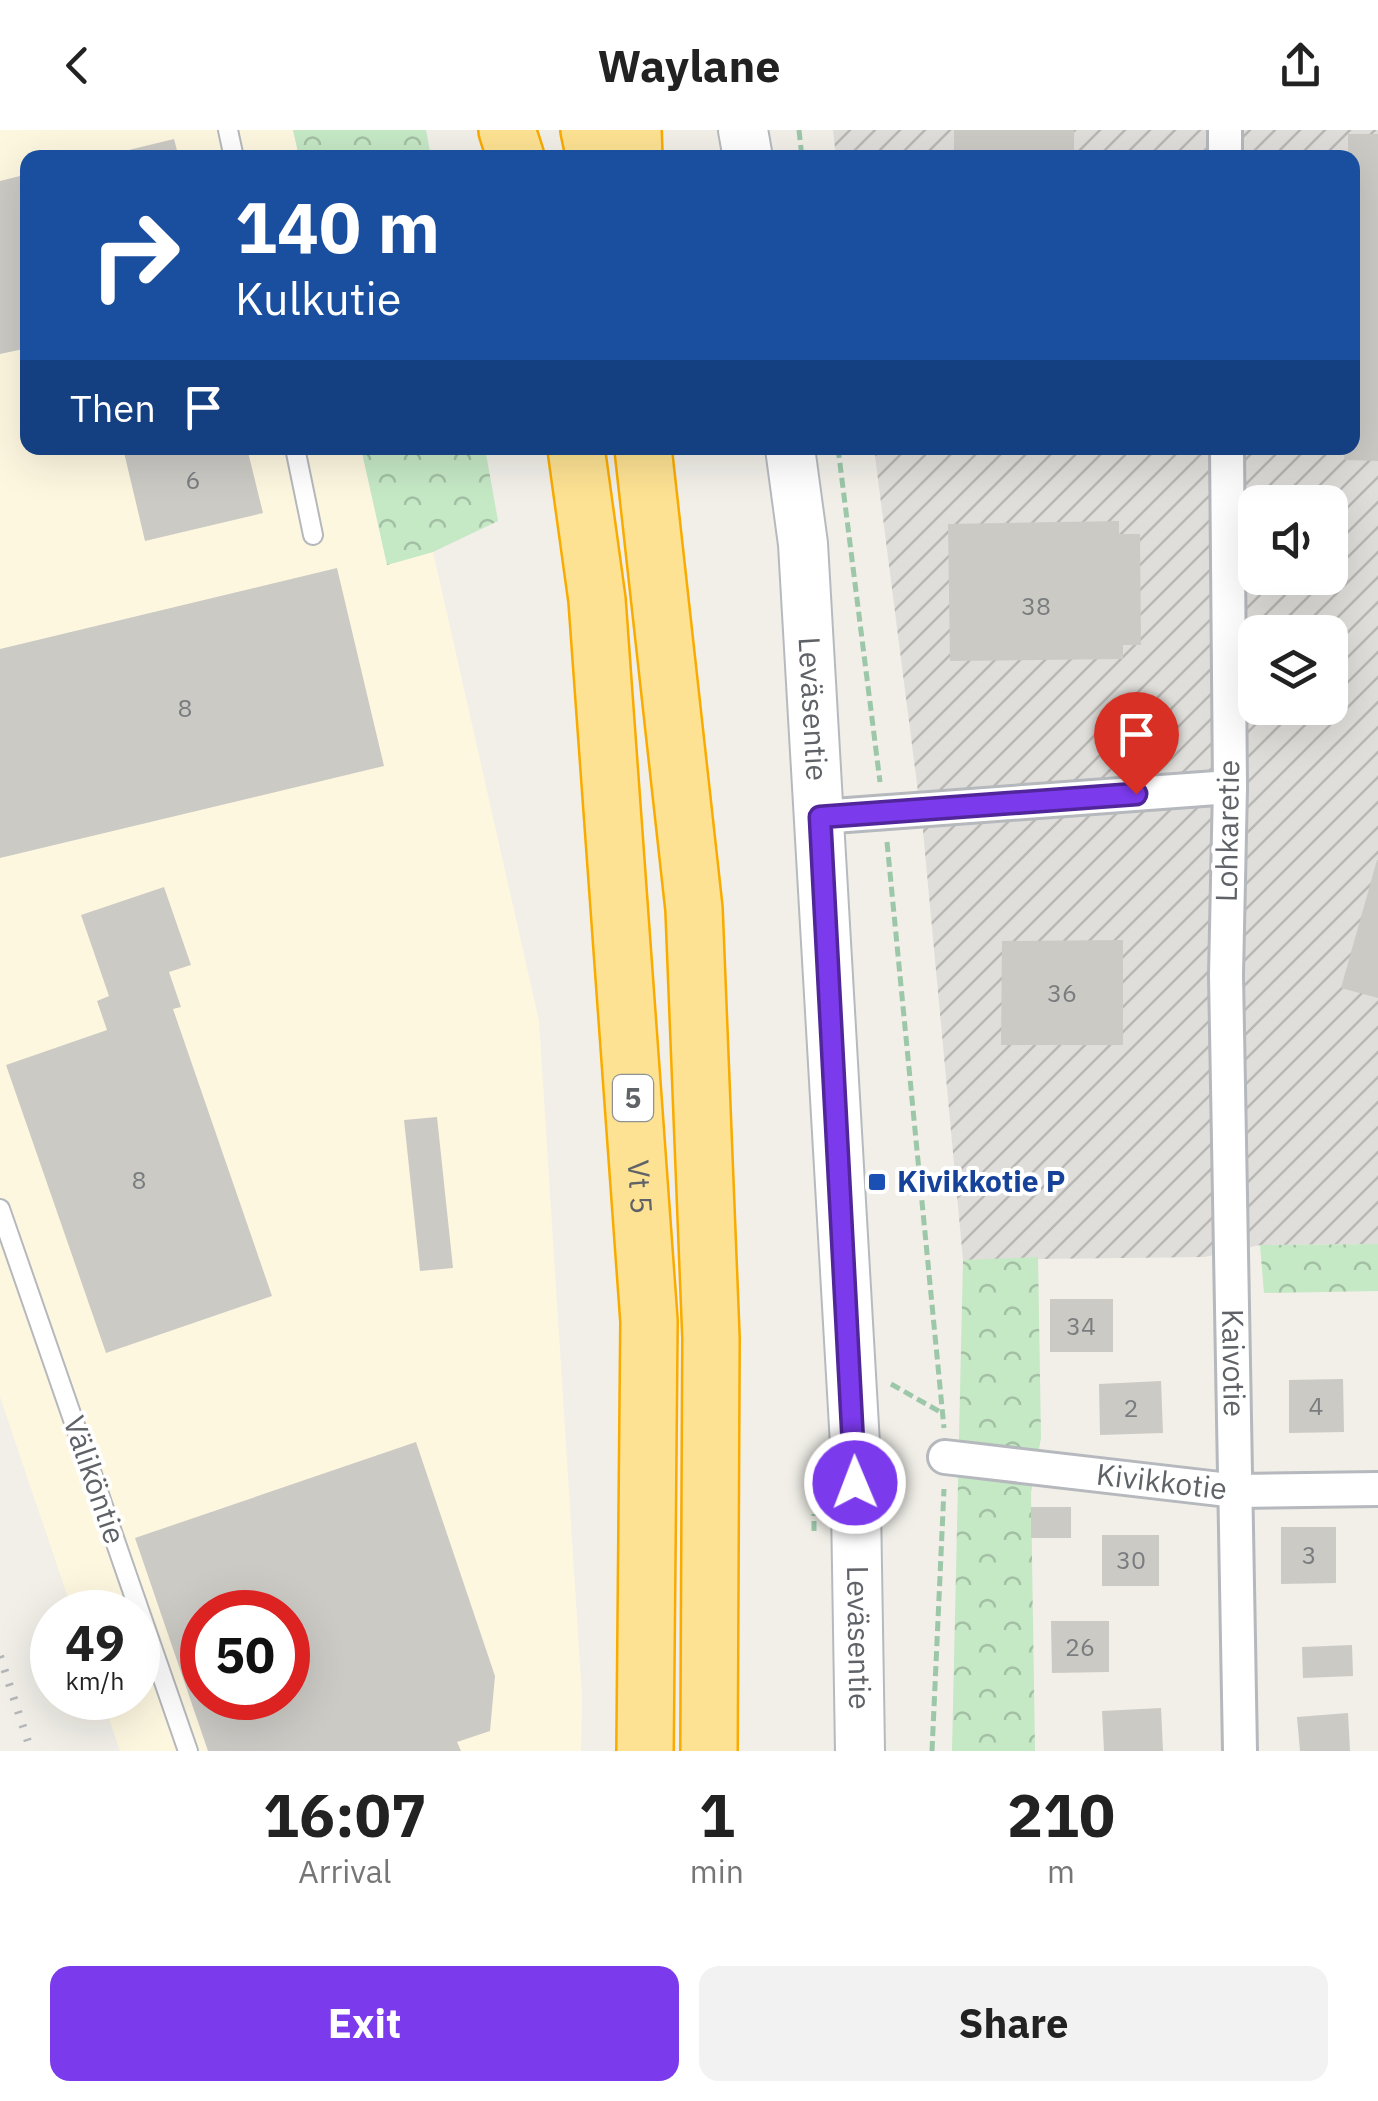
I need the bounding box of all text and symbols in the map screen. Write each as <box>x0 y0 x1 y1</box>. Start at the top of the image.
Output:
text: Waylane <box>597 36 781 94</box>
icon: back <box>50 38 105 93</box>
icon: share <box>1273 38 1328 93</box>
text: 140 m <box>235 181 440 272</box>
icon: right <box>70 190 200 320</box>
text: Kulkutie <box>235 269 401 327</box>
icon: arrive <box>176 380 231 435</box>
text: Then <box>70 383 156 432</box>
house number: 6 <box>185 463 201 496</box>
map controls <box>1238 485 1348 725</box>
button: sound <box>1238 485 1348 595</box>
house number: 38 <box>1021 589 1051 622</box>
button: layers <box>1238 615 1348 725</box>
street label: Leväsentie <box>790 636 838 782</box>
house number: 8 <box>177 691 193 724</box>
pin <box>1094 692 1179 795</box>
icon: arrive <box>1109 707 1164 762</box>
street label: Lohkaretie <box>1206 760 1247 902</box>
house number: 36 <box>1047 976 1077 1009</box>
road number: 5 <box>613 1075 653 1121</box>
street label: Vt 5 <box>619 1159 662 1215</box>
place label: Kivikkotie P <box>897 1161 1065 1200</box>
house number: 8 <box>131 1163 147 1196</box>
marker: Kivikkotie P <box>866 1171 888 1193</box>
house number: 34 <box>1066 1309 1096 1342</box>
street label: Kaivotie <box>1214 1309 1255 1417</box>
house number: 4 <box>1308 1389 1324 1422</box>
house number: 2 <box>1123 1391 1139 1424</box>
street label: Väliköntie <box>55 1410 135 1549</box>
position arrow <box>803 1431 907 1535</box>
street label: Kivikkotie <box>1094 1454 1229 1508</box>
house number: 3 <box>1301 1538 1317 1571</box>
house number: 30 <box>1116 1543 1146 1576</box>
street label: Leväsentie <box>839 1565 880 1710</box>
speed limit sign: 50 <box>180 1590 310 1720</box>
text: 49 <box>65 1610 125 1675</box>
house number: 26 <box>1065 1630 1095 1663</box>
text: km/h <box>66 1664 124 1697</box>
text: 16:07 <box>263 1775 427 1854</box>
text: 1 <box>699 1775 735 1854</box>
text: 210 <box>1007 1775 1115 1854</box>
text: Arrival <box>298 1850 392 1892</box>
text: min <box>690 1850 744 1892</box>
text: m <box>1047 1850 1075 1892</box>
button: Exit <box>50 1966 679 2081</box>
button: Share <box>699 1966 1328 2081</box>

